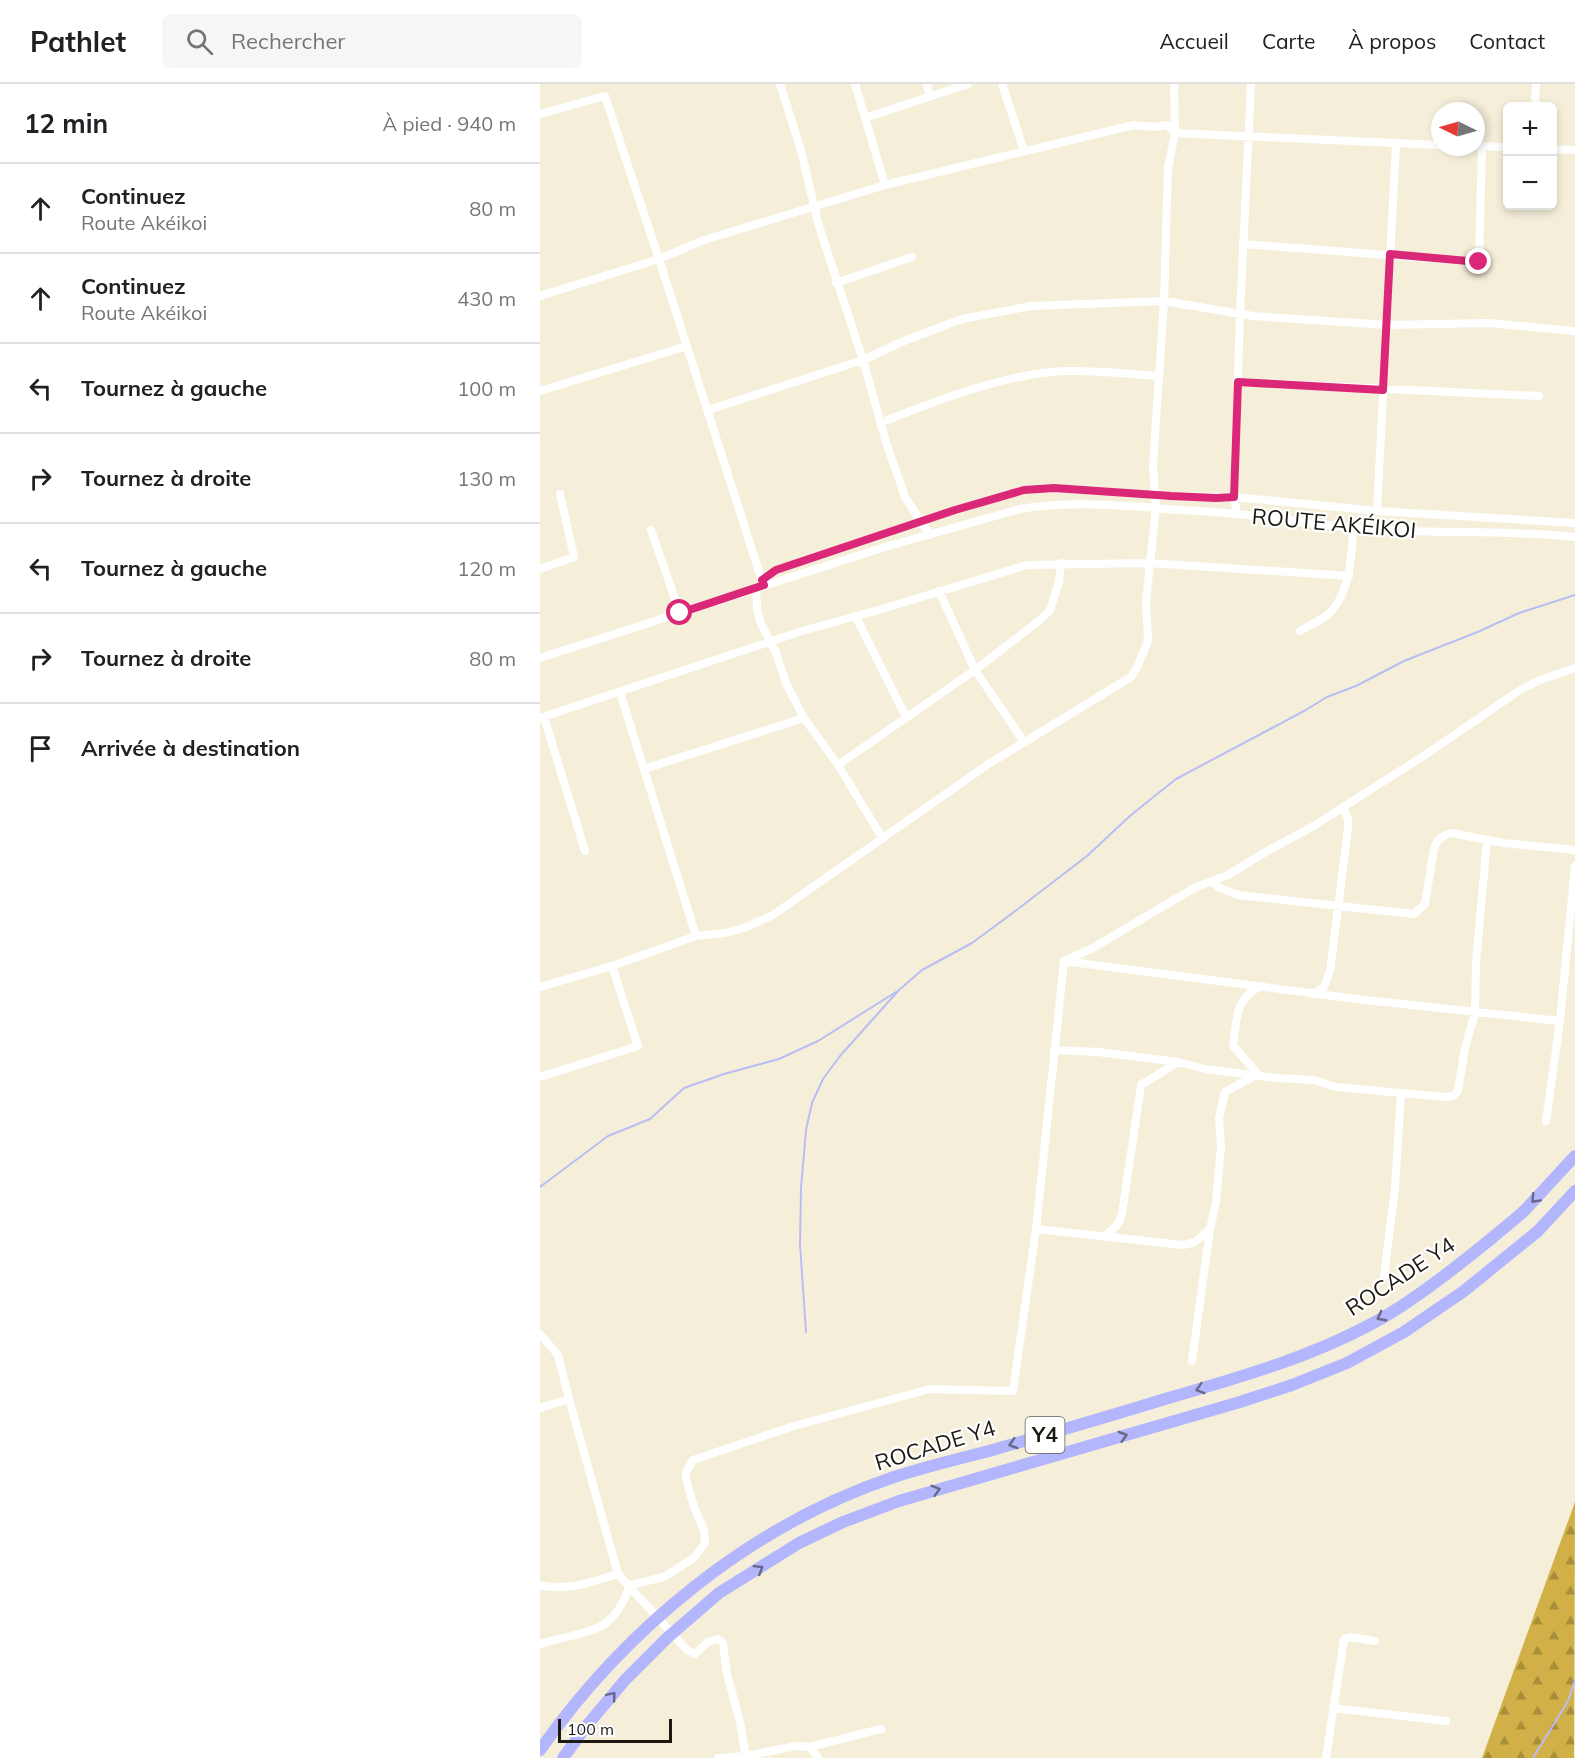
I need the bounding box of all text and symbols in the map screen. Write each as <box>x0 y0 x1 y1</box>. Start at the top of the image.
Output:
search box <box>162 14 582 68</box>
text: Pathlet <box>30 24 126 59</box>
icon: search <box>183 25 216 58</box>
text: Rechercher <box>231 27 345 55</box>
text: Accueil <box>1159 28 1229 54</box>
text: Carte <box>1262 28 1315 54</box>
text: À propos <box>1348 28 1436 54</box>
text: Contact <box>1469 28 1545 54</box>
north arrow <box>1431 102 1485 156</box>
map controls <box>1503 102 1557 210</box>
button: + <box>1503 102 1557 156</box>
text: 12 min <box>24 107 108 140</box>
text: À pied · 940 m <box>383 111 516 136</box>
button: − <box>1503 156 1557 210</box>
text: Continuez <box>81 182 186 210</box>
icon: ahead <box>24 192 57 225</box>
text: 80 m <box>469 196 516 221</box>
text: Route Akéikoi <box>81 210 207 235</box>
route end <box>1465 248 1491 274</box>
text: Continuez <box>81 272 186 300</box>
icon: ahead <box>24 282 57 315</box>
text: 430 m <box>457 286 516 311</box>
text: Route Akéikoi <box>81 300 207 325</box>
icon: left <box>24 372 57 405</box>
text: Tournez à gauche <box>81 374 267 402</box>
text: 100 m <box>457 376 516 401</box>
icon: right <box>24 462 57 495</box>
text: Tournez à droite <box>81 464 251 492</box>
text: 130 m <box>457 466 516 491</box>
street label: ROUTE AKÉIKOI <box>1251 502 1417 544</box>
icon: left <box>24 552 57 585</box>
text: Tournez à gauche <box>81 554 267 582</box>
text: 120 m <box>457 556 516 581</box>
route start <box>666 599 692 625</box>
icon: right <box>24 642 57 675</box>
text: Tournez à droite <box>81 644 251 672</box>
text: 80 m <box>469 646 516 671</box>
icon: arrive <box>24 732 57 765</box>
text: Arrivée à destination <box>81 734 300 762</box>
one-way arrow <box>1531 1192 1542 1202</box>
street label: ROCADE Y4 <box>1340 1230 1460 1322</box>
one-way arrow <box>1377 1310 1388 1322</box>
one-way arrow <box>1196 1382 1206 1394</box>
street label: ROCADE Y4 <box>871 1413 999 1477</box>
road number: Y4 <box>1026 1417 1064 1453</box>
one-way arrow <box>1117 1431 1128 1443</box>
one-way arrow <box>1008 1436 1018 1449</box>
one-way arrow <box>930 1485 941 1497</box>
one-way arrow <box>752 1565 763 1576</box>
one-way arrow <box>605 1692 616 1703</box>
scale bar <box>558 1716 672 1744</box>
text: 100 m <box>567 1719 614 1739</box>

